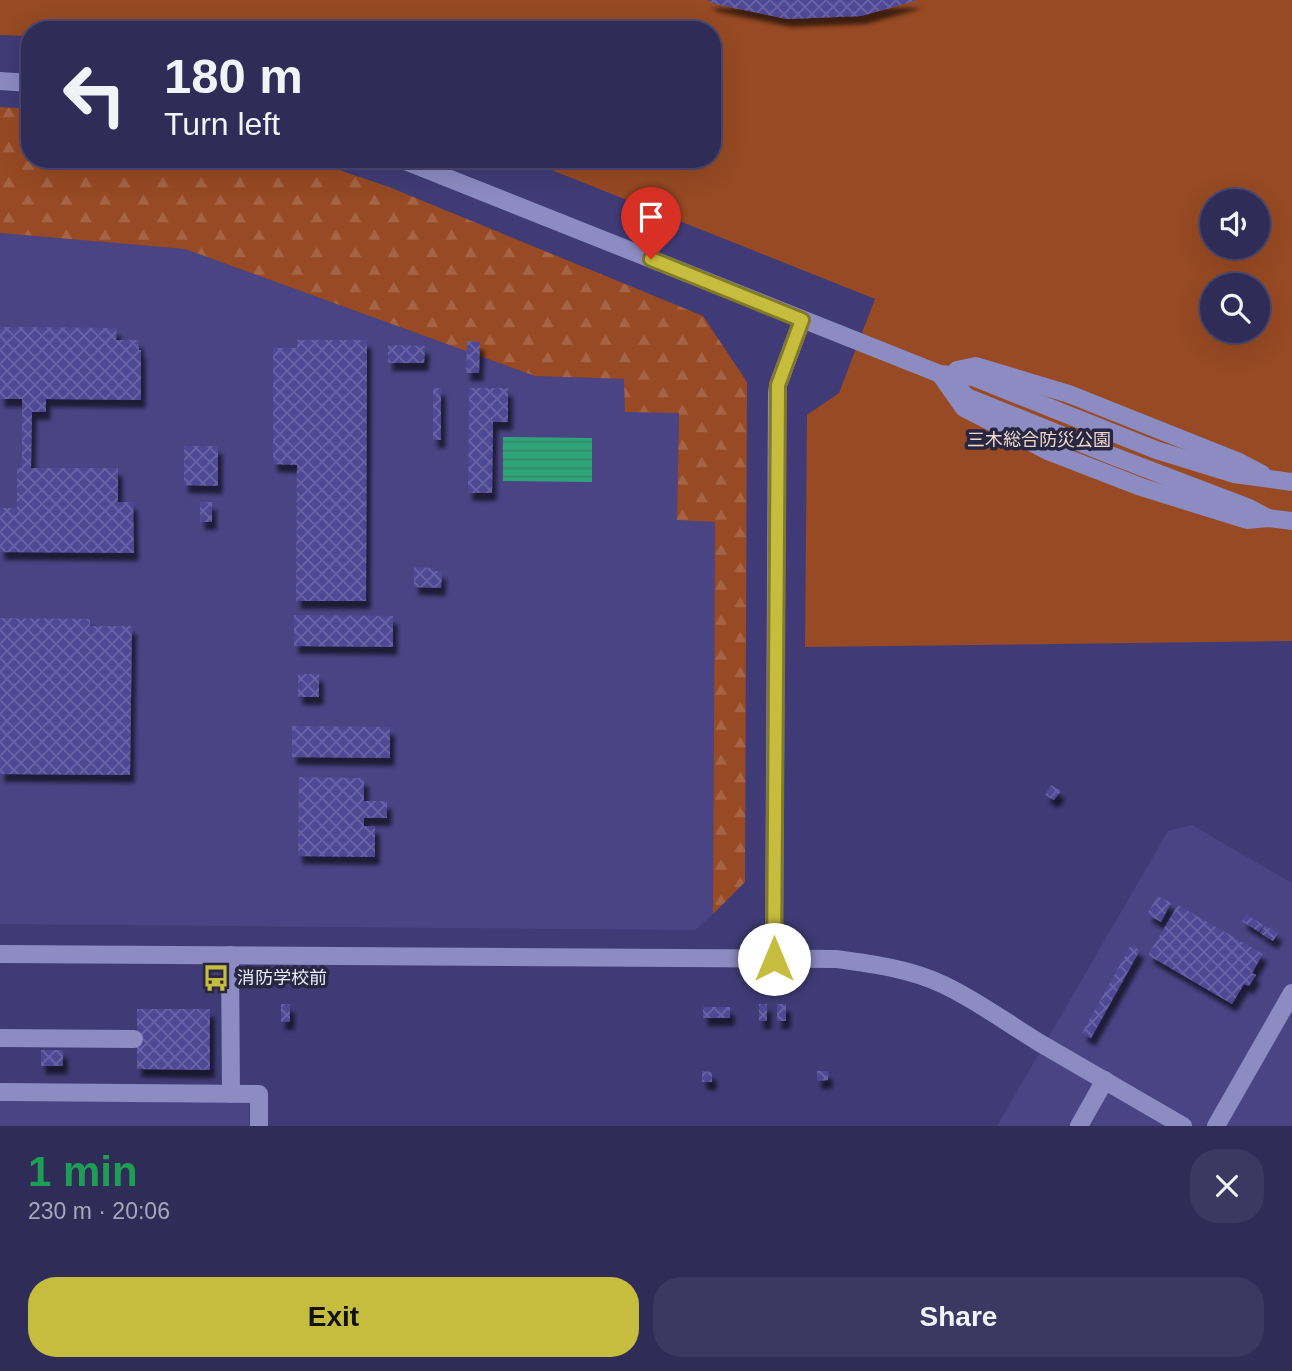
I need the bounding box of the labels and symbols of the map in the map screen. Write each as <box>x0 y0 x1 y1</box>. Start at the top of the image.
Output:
pin <box>621 187 681 259</box>
park label: 三木総合防災公園 <box>967 430 1111 450</box>
position arrow <box>737 922 811 996</box>
bus stop icon: 消防学校前 <box>201 963 231 993</box>
place label: 消防学校前 <box>237 968 327 988</box>

